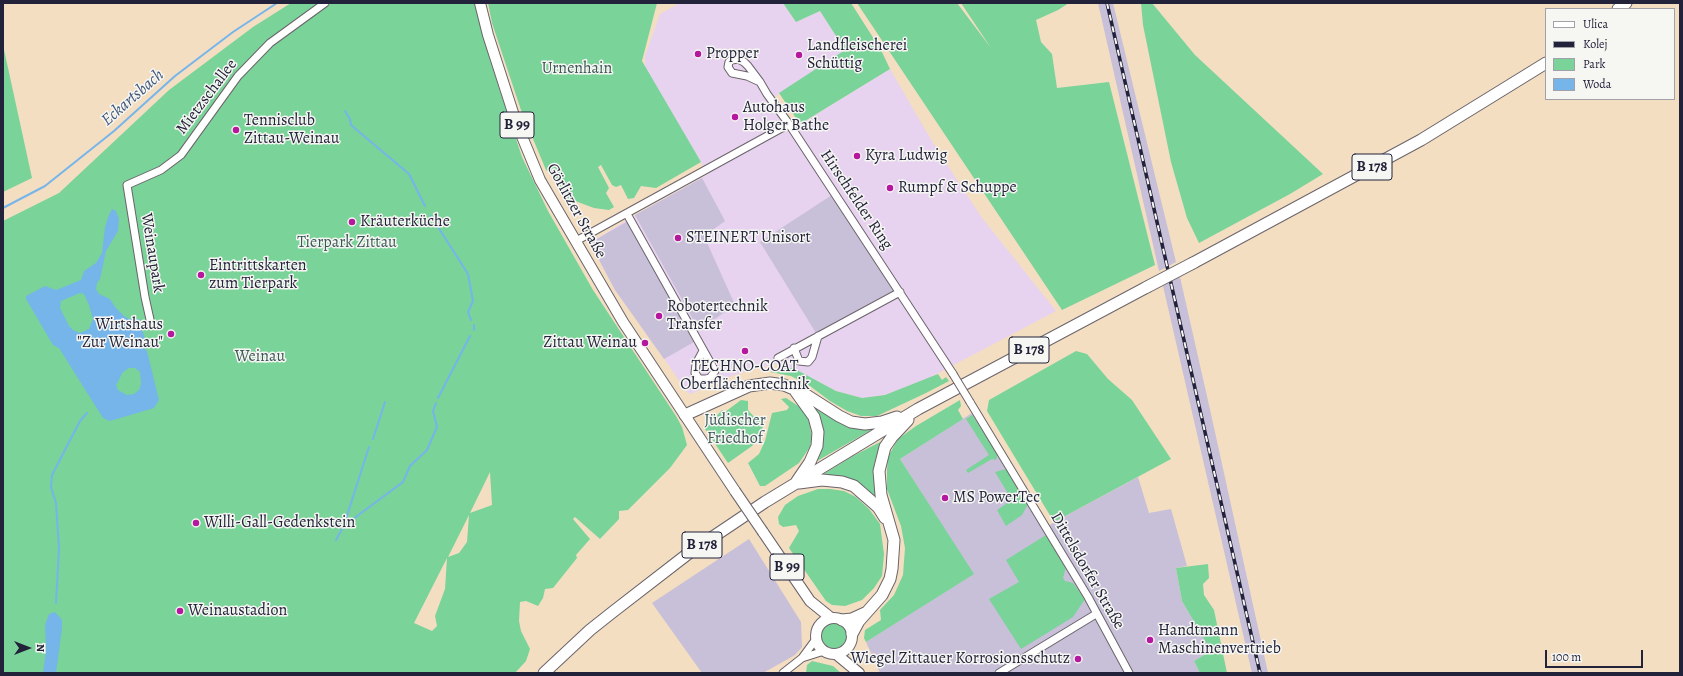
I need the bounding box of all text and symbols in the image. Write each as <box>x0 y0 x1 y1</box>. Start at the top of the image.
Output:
legend <box>1545 8 1675 100</box>
text: Ulica <box>1583 16 1608 32</box>
place label: Landfleischerei Schüttig <box>807 36 907 74</box>
text: Kolej <box>1583 36 1607 52</box>
place label: Propper <box>706 44 759 64</box>
marker: Propper <box>693 49 703 59</box>
marker: Landfleischerei Schüttig <box>794 50 804 60</box>
street label: Mietzschallee <box>173 56 241 138</box>
text: Park <box>1583 56 1606 72</box>
park label: Urnenhain <box>542 59 612 79</box>
water label: Eckartsbach <box>97 65 169 131</box>
text: Woda <box>1583 76 1611 92</box>
place label: Autohaus Holger Bathe <box>743 98 829 136</box>
place label: Tennisclub Zittau-Weinau <box>244 111 339 149</box>
road number: B 99 <box>500 112 534 138</box>
marker: Autohaus Holger Bathe <box>730 112 740 122</box>
marker: Tennisclub Zittau-Weinau <box>231 125 241 135</box>
street label: Hirschfelder Ring <box>816 146 896 254</box>
place label: Kyra Ludwig <box>865 146 947 166</box>
marker: Kyra Ludwig <box>852 151 862 161</box>
road number: B 178 <box>1352 154 1392 180</box>
street label: Görlitzer Straße <box>542 160 610 262</box>
place label: Rumpf & Schuppe <box>898 178 1017 198</box>
marker: Rumpf & Schuppe <box>885 183 895 193</box>
street label: Weinaupark <box>136 212 168 294</box>
place label: Kräuterküche <box>360 212 450 232</box>
marker: Kräuterküche <box>347 217 357 227</box>
place label: STEINERT Unisort <box>686 228 811 248</box>
park label: Tierpark Zittau <box>297 233 397 253</box>
marker: STEINERT Unisort <box>673 233 683 243</box>
place label: Eintrittskarten zum Tierpark <box>209 256 307 294</box>
marker: Eintrittskarten zum Tierpark <box>196 270 206 280</box>
place label: Robotertechnik Transfer <box>667 297 768 335</box>
marker: Robotertechnik Transfer <box>654 311 664 321</box>
place label: Wirtshaus "Zur Weinau" <box>77 315 163 353</box>
marker: Wirtshaus "Zur Weinau" <box>166 329 176 339</box>
place label: Zittau Weinau <box>543 333 637 353</box>
road number: B 178 <box>1009 337 1049 363</box>
marker: Zittau Weinau <box>640 338 650 348</box>
marker: TECHNO-COAT Oberflächentechnik <box>740 346 750 356</box>
park label: Weinau <box>235 347 285 367</box>
place label: TECHNO-COAT Oberflächentechnik <box>680 357 810 395</box>
park label: Jüdischer Friedhof <box>704 411 766 449</box>
place label: MS PowerTec <box>953 488 1040 508</box>
marker: MS PowerTec <box>940 493 950 503</box>
street label: Dittelsdorfer Straße <box>1046 509 1128 633</box>
place label: Willi-Gall-Gedenkstein <box>204 513 355 533</box>
marker: Willi-Gall-Gedenkstein <box>191 518 201 528</box>
road number: B 178 <box>682 532 722 558</box>
road number: B 99 <box>770 554 804 580</box>
place label: Weinaustadion <box>188 601 287 621</box>
marker: Weinaustadion <box>175 606 185 616</box>
place label: Handtmann Maschinenvertrieb <box>1158 621 1281 659</box>
north arrow <box>8 628 48 668</box>
marker: Handtmann Maschinenvertrieb <box>1145 635 1155 645</box>
scale bar <box>1547 642 1645 668</box>
text: N <box>33 644 48 652</box>
place label: Wiegel Zittauer Korrosionsschutz <box>850 649 1070 669</box>
text: 100 m <box>1552 649 1581 665</box>
marker: Wiegel Zittauer Korrosionsschutz <box>1073 654 1083 664</box>

